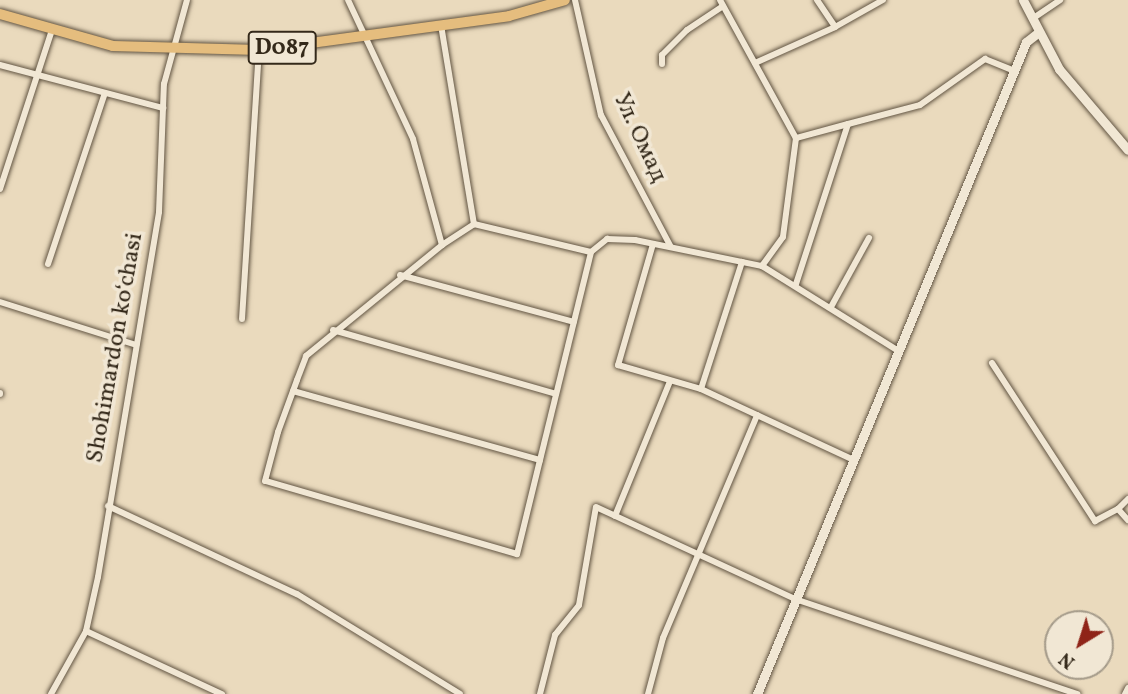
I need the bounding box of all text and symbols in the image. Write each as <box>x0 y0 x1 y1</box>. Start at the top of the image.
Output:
road number: D087 <box>247 28 317 68</box>
street label: Ул. Омад <box>606 89 672 187</box>
street label: Shohimardon koʻchasi <box>82 231 150 465</box>
north arrow <box>1044 610 1114 680</box>
text: N <box>1054 645 1081 674</box>

